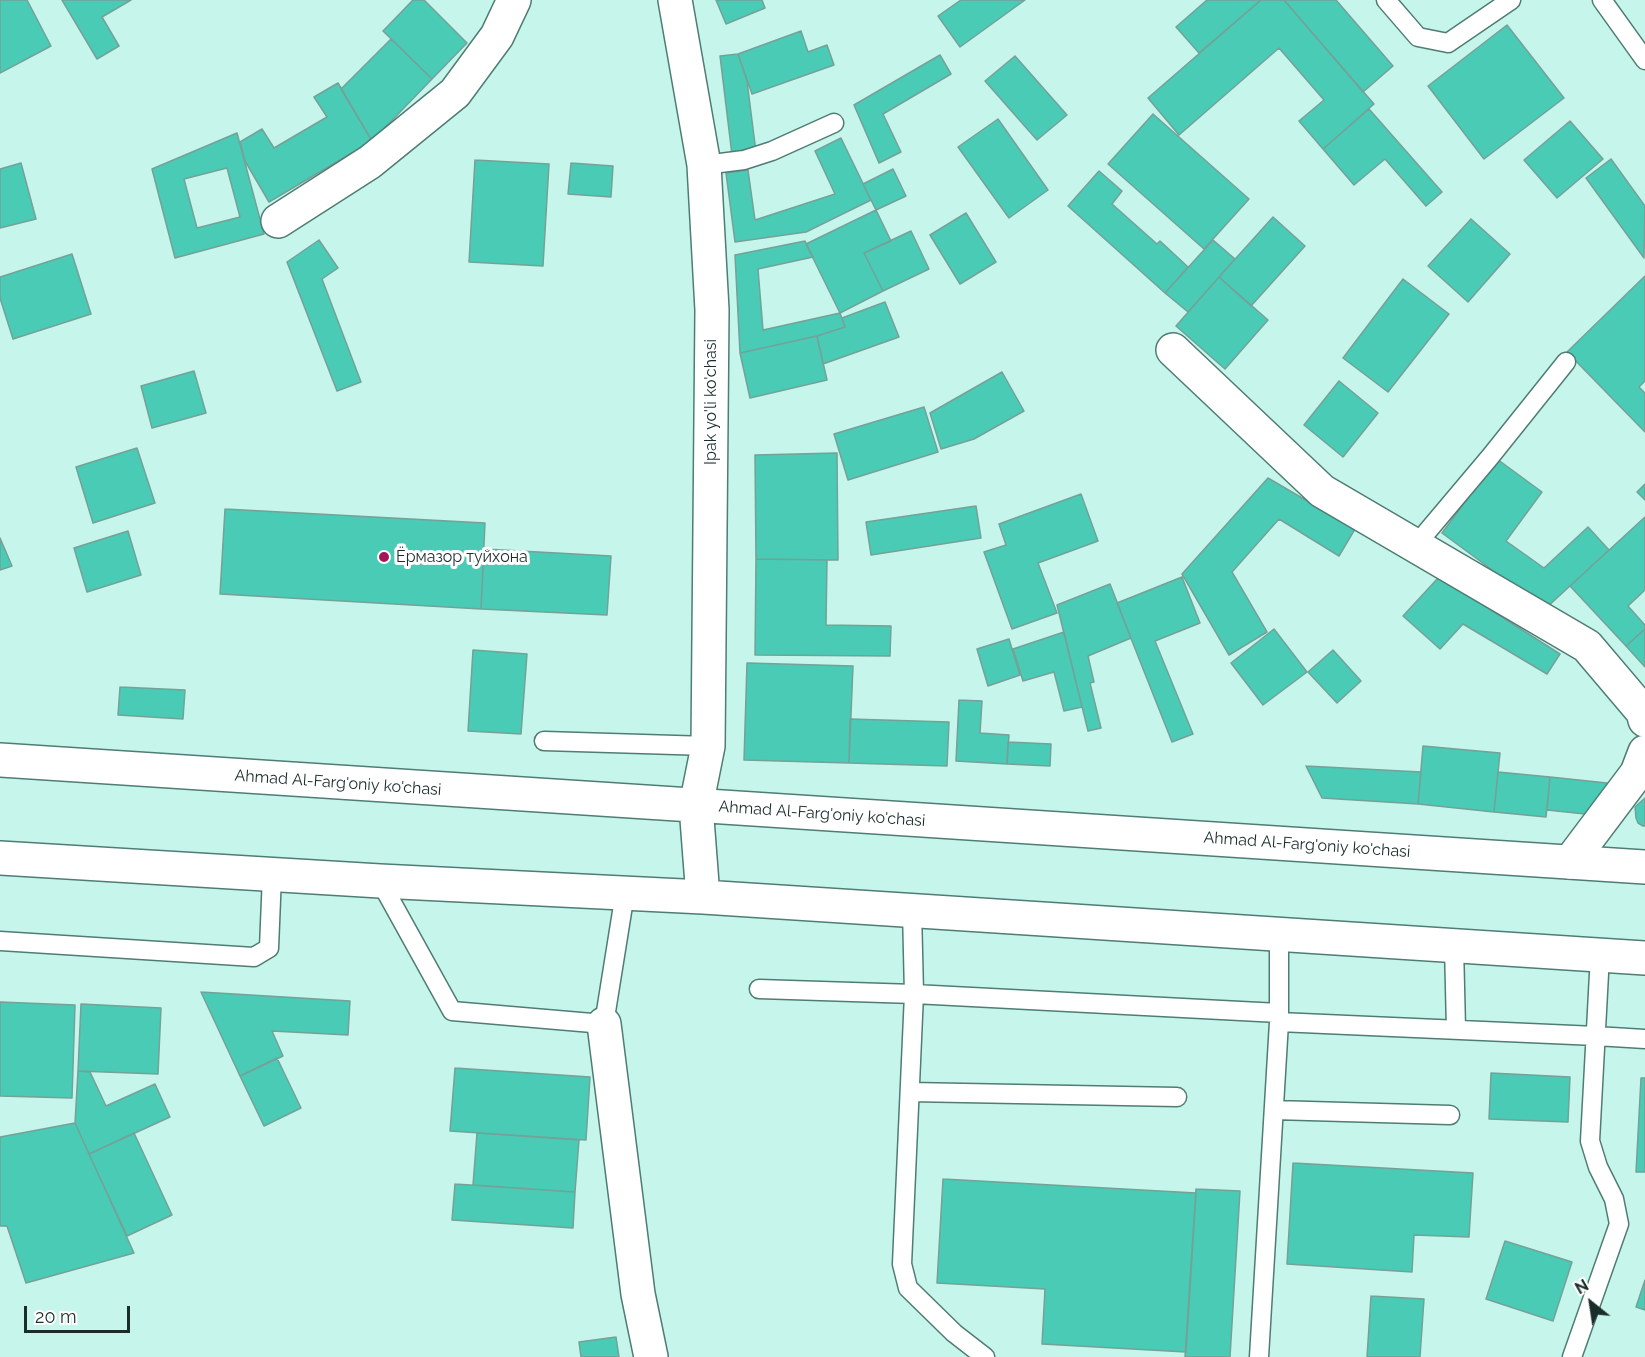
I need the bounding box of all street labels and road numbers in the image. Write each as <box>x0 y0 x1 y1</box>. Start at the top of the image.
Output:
street label: Ipak yo'li ko'chasi <box>701 339 721 465</box>
street label: Ahmad Al-Farg'oniy ko'chasi <box>234 766 442 800</box>
street label: Ahmad Al-Farg'oniy ko'chasi <box>718 797 926 831</box>
street label: Ahmad Al-Farg'oniy ko'chasi <box>1203 828 1411 862</box>

